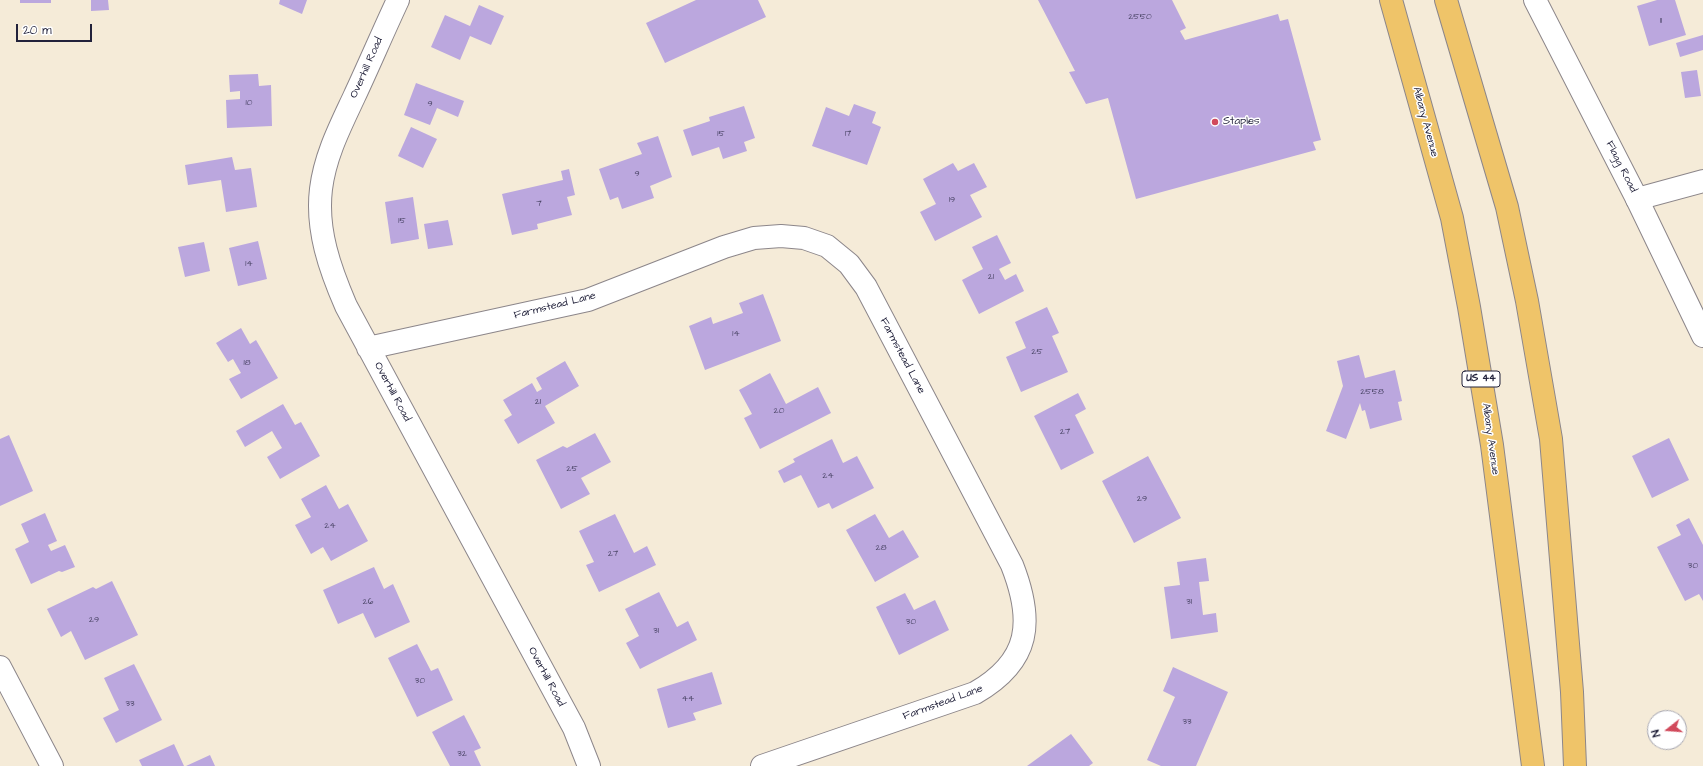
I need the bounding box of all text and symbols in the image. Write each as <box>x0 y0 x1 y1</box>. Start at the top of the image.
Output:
house number: 2550 <box>1128 12 1152 22</box>
scale bar <box>18 16 94 42</box>
house number: 11 <box>1660 16 1662 26</box>
text: 20 m <box>23 22 52 39</box>
street label: Overhill Road <box>348 35 386 101</box>
street label: Albany Avenue <box>1409 85 1441 159</box>
house number: 10 <box>246 98 252 108</box>
house number: 9 <box>427 99 433 109</box>
place label: Staples <box>1223 115 1259 129</box>
marker: Staples <box>1210 117 1220 127</box>
house number: 15 <box>717 129 725 139</box>
house number: 17 <box>845 129 851 139</box>
street label: Flagg Road <box>1602 139 1640 195</box>
house number: 9 <box>634 169 640 179</box>
house number: 19 <box>949 195 955 205</box>
house number: 7 <box>536 199 542 209</box>
house number: 15 <box>398 216 406 226</box>
house number: 14 <box>245 259 253 269</box>
house number: 21 <box>988 272 994 282</box>
street label: Farmstead Lane <box>513 289 597 323</box>
street label: Farmstead Lane <box>876 316 928 396</box>
house number: 14 <box>732 329 740 339</box>
house number: 25 <box>1031 347 1043 357</box>
house number: 18 <box>244 358 250 368</box>
street label: Overhill Road <box>371 360 413 424</box>
road number: US 44 <box>1462 371 1500 387</box>
house number: 2558 <box>1360 387 1384 397</box>
house number: 21 <box>535 397 541 407</box>
street label: Albany Avenue <box>1478 402 1502 476</box>
house number: 20 <box>774 406 784 416</box>
house number: 27 <box>1060 427 1070 437</box>
house number: 25 <box>566 464 578 474</box>
house number: 24 <box>822 471 834 481</box>
house number: 29 <box>1137 494 1147 504</box>
house number: 24 <box>324 521 336 531</box>
house number: 28 <box>876 543 886 553</box>
house number: 27 <box>608 549 618 559</box>
house number: 30 <box>1688 561 1698 571</box>
house number: 26 <box>363 597 373 607</box>
house number: 31 <box>1186 597 1192 607</box>
house number: 29 <box>89 615 99 625</box>
house number: 30 <box>906 617 916 627</box>
house number: 31 <box>653 626 659 636</box>
street label: Overhill Road <box>525 645 567 709</box>
house number: 30 <box>415 676 425 686</box>
street label: Farmstead Lane <box>901 682 985 724</box>
house number: 44 <box>682 694 694 704</box>
house number: 33 <box>125 699 135 709</box>
north arrow <box>1647 710 1687 750</box>
house number: 33 <box>1182 717 1192 727</box>
text: N <box>1648 728 1664 739</box>
house number: 32 <box>457 749 467 759</box>

